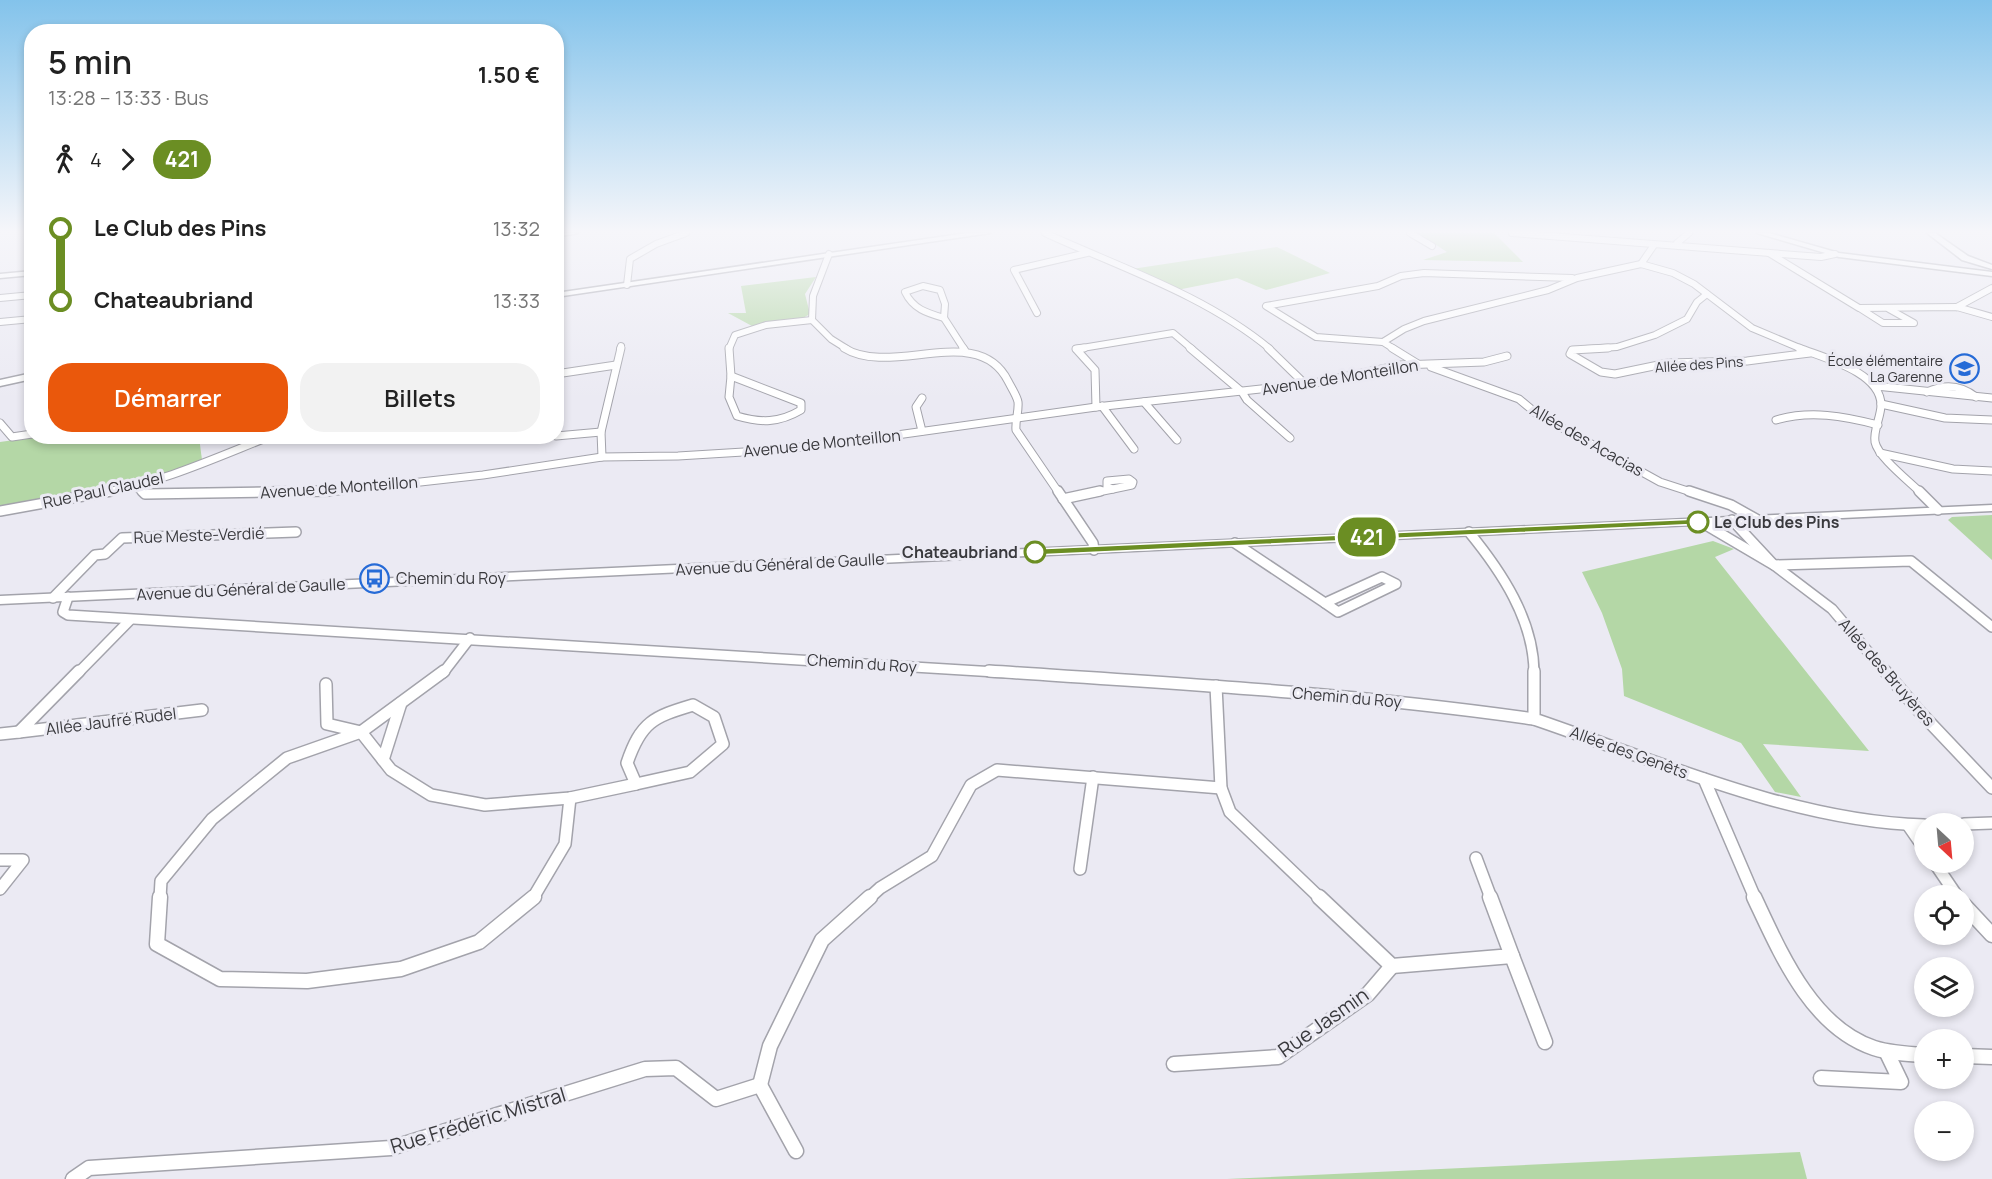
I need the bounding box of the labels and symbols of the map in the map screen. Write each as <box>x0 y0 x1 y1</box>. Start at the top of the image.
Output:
street label: Allée des Pins <box>1654 351 1744 377</box>
place label: École élémentaire La Garenne <box>1828 351 1943 386</box>
school or university icon: École élémentaire La Garenne <box>1948 352 1980 384</box>
street label: Avenue de Monteillon <box>1260 354 1420 400</box>
street label: Allée des Acacias <box>1526 399 1648 481</box>
street label: Avenue de Monteillon <box>742 424 902 462</box>
street label: Rue Paul Claudel <box>41 466 165 514</box>
street label: Avenue de Monteillon <box>259 471 419 503</box>
marker: Le Club des Pins <box>1687 511 1709 533</box>
place label: Le Club des Pins <box>1714 511 1840 533</box>
line badge: 421 <box>1332 518 1402 556</box>
street label: Rue Meste-Verdié <box>133 522 265 548</box>
place label: Chateaubriand <box>902 541 1018 563</box>
marker: Chateaubriand <box>1024 541 1046 563</box>
street label: Avenue du Général de Gaulle <box>675 548 885 580</box>
bus stop icon: Chemin du Roy <box>359 562 391 594</box>
place label: Chemin du Roy <box>396 567 506 589</box>
street label: Avenue du Général de Gaulle <box>136 573 346 605</box>
street label: Allée des Bruyères <box>1834 613 1940 731</box>
street label: Chemin du Roy <box>806 648 918 678</box>
street label: Chemin du Roy <box>1291 681 1403 713</box>
street label: Allée Jaufré Rudel <box>44 702 178 740</box>
street label: Allée des Genêts <box>1567 720 1691 784</box>
north arrow <box>1914 813 1974 873</box>
street label: Rue Jasmin <box>1272 981 1374 1063</box>
street label: Rue Frédéric Mistral <box>387 1080 569 1160</box>

